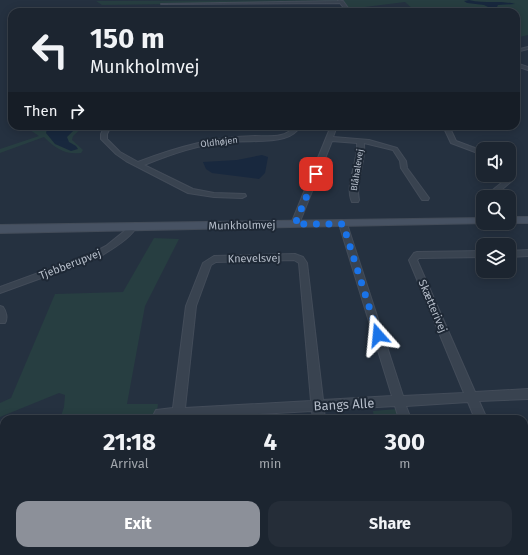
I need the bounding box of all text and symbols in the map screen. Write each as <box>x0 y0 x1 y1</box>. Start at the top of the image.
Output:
text: 150 m <box>90 22 165 55</box>
icon: left <box>24 24 76 76</box>
text: Munkholmvej <box>90 56 200 78</box>
icon: right <box>66 100 88 122</box>
text: Then <box>24 102 58 120</box>
street label: Oldhøjen <box>200 135 238 149</box>
map controls <box>476 142 516 278</box>
button: sound <box>476 142 516 182</box>
street label: Blåhalevej <box>349 148 365 192</box>
pin <box>299 157 333 191</box>
icon: arrive <box>305 163 327 185</box>
button: search <box>476 190 516 230</box>
street label: Munkholmvej <box>208 218 276 233</box>
button: layers <box>476 238 516 278</box>
street label: Tjebberupvej <box>37 247 103 282</box>
street label: Knevelsvej <box>227 252 281 265</box>
street label: Skætterivej <box>416 278 450 335</box>
position arrow <box>357 314 399 356</box>
street label: Bangs Alle <box>313 395 375 414</box>
text: 21:18 <box>103 428 156 456</box>
text: 4 <box>263 428 277 456</box>
text: 300 <box>384 428 425 456</box>
text: Arrival <box>110 456 149 471</box>
text: min <box>259 456 281 471</box>
text: m <box>399 456 410 471</box>
button: Exit <box>16 501 260 547</box>
button: Share <box>268 501 512 547</box>

